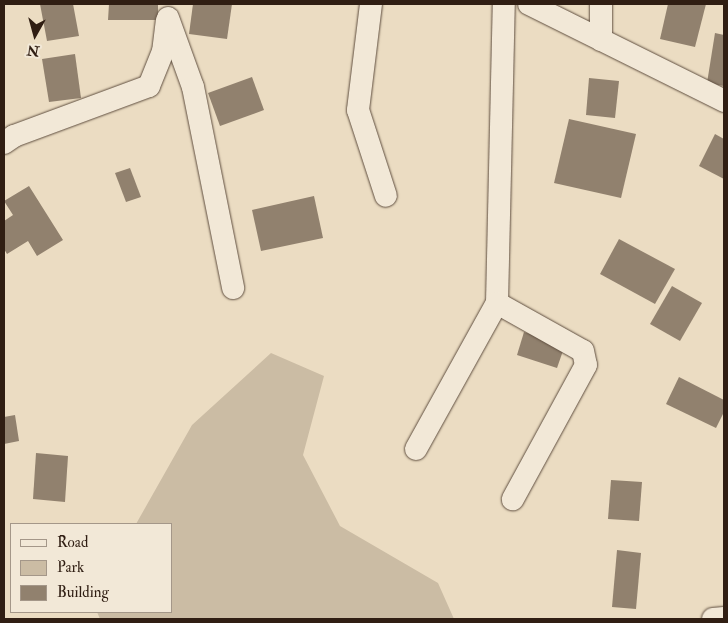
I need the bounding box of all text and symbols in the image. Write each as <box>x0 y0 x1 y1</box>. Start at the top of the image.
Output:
north arrow <box>10 10 60 60</box>
text: N <box>26 41 40 60</box>
legend <box>10 523 172 613</box>
text: Road <box>57 533 88 552</box>
text: Park <box>57 558 84 577</box>
text: Building <box>57 583 109 602</box>

